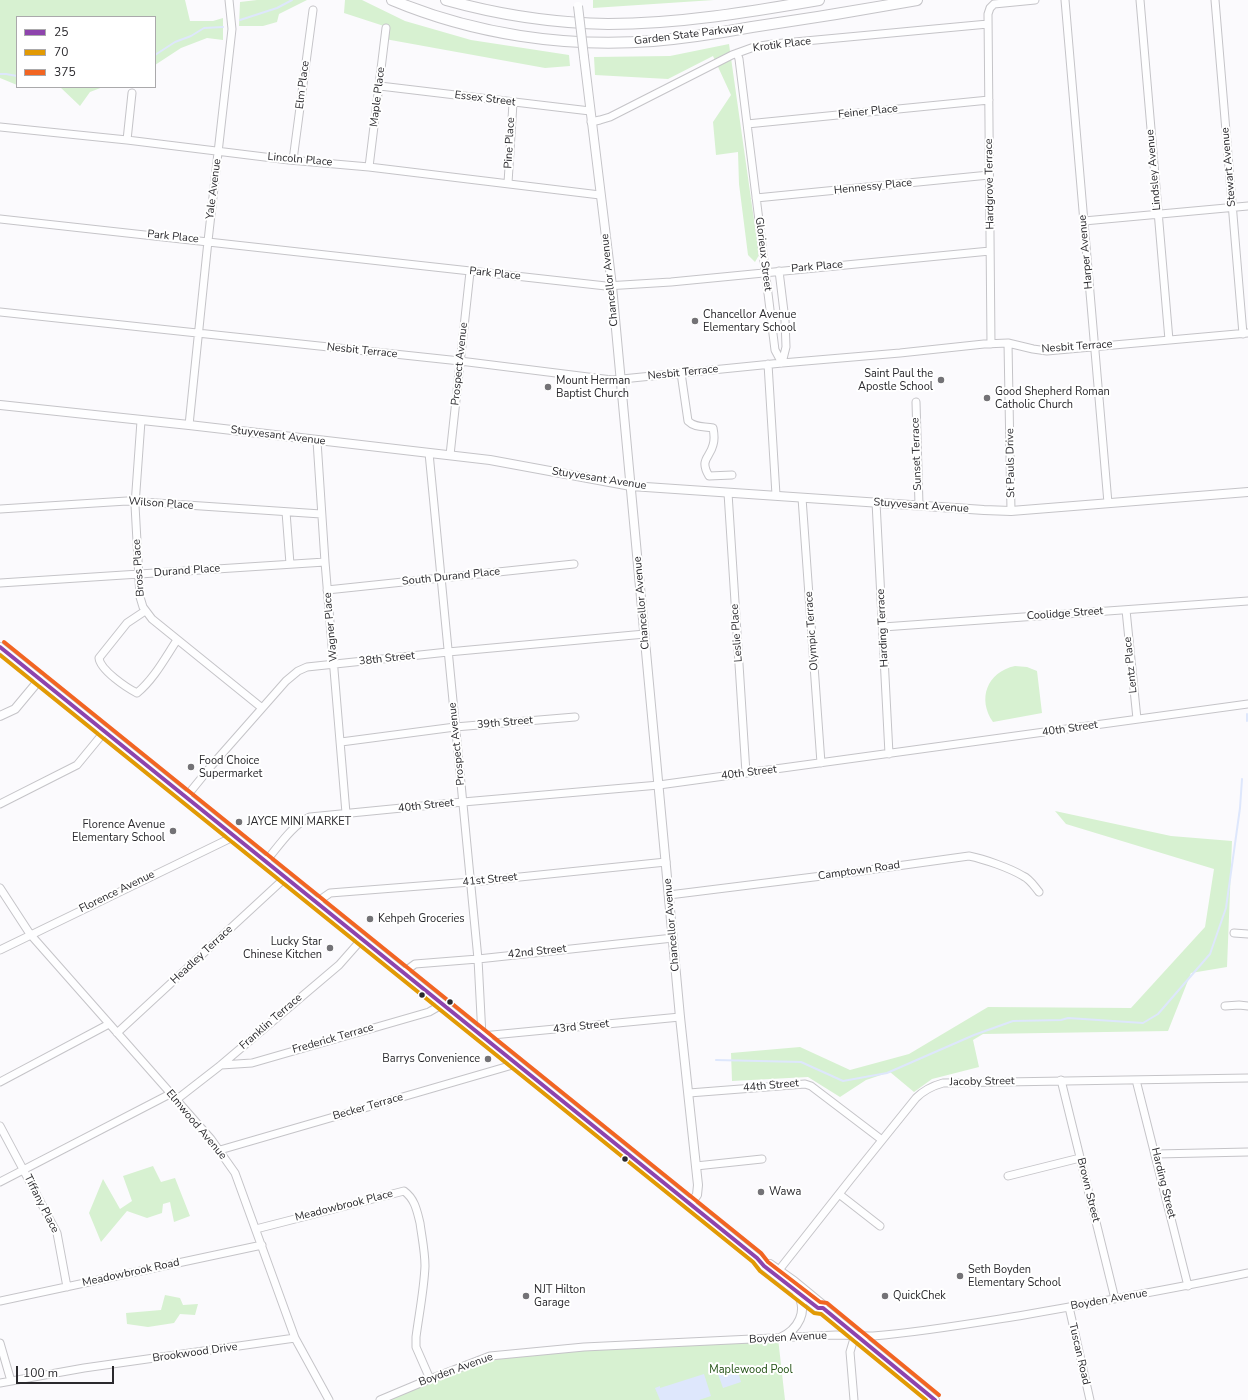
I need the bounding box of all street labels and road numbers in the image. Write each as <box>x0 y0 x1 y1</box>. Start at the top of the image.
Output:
street label: Garden State Parkway <box>633 22 745 48</box>
street label: Krotik Place <box>752 35 812 55</box>
street label: Elm Place <box>293 60 313 110</box>
street label: Maple Place <box>368 66 388 128</box>
street label: Essex Street <box>454 89 516 109</box>
street label: Feiner Place <box>837 102 899 122</box>
street label: Pine Place <box>502 117 518 169</box>
street label: Stewart Avenue <box>1219 127 1239 207</box>
street label: Lindsley Avenue <box>1144 129 1164 211</box>
street label: Hardgrove Terrace <box>983 138 997 230</box>
street label: Lincoln Place <box>267 151 333 169</box>
street label: Yale Avenue <box>204 158 224 220</box>
street label: Hennessy Place <box>833 176 913 198</box>
street label: Harper Avenue <box>1076 214 1096 290</box>
street label: Glorieux Street <box>752 216 774 292</box>
street label: Park Place <box>147 228 199 246</box>
street label: Chancellor Avenue <box>599 233 621 327</box>
street label: Park Place <box>791 258 843 276</box>
street label: Park Place <box>469 265 521 283</box>
street label: Prospect Avenue <box>449 322 471 406</box>
street label: Nesbit Terrace <box>1041 338 1113 356</box>
street label: Nesbit Terrace <box>326 341 398 361</box>
street label: Nesbit Terrace <box>647 363 719 383</box>
street label: Sunset Terrace <box>909 417 925 491</box>
street label: Stuyvesant Avenue <box>230 424 326 448</box>
street label: St Pauls Drive <box>1004 428 1018 498</box>
street label: Stuyvesant Avenue <box>551 465 647 493</box>
street label: Wilson Place <box>128 495 194 513</box>
street label: Stuyvesant Avenue <box>873 496 969 516</box>
street label: Bross Place <box>130 539 148 597</box>
street label: Chancellor Avenue <box>631 556 653 650</box>
street label: Durand Place <box>153 562 221 580</box>
street label: South Durand Place <box>401 565 501 589</box>
street label: Harding Terrace <box>874 588 892 668</box>
street label: Olympic Terrace <box>803 591 821 671</box>
street label: Wagner Place <box>321 592 341 662</box>
street label: Leslie Place <box>728 603 746 663</box>
street label: Coolidge Street <box>1026 605 1104 623</box>
street label: Lentz Place <box>1121 636 1141 694</box>
street label: 38th Street <box>358 650 416 668</box>
street label: Prospect Avenue <box>446 702 468 786</box>
street label: 39th Street <box>476 714 534 732</box>
street label: 40th Street <box>1041 719 1099 739</box>
street label: 40th Street <box>720 763 778 783</box>
street label: 40th Street <box>397 797 455 815</box>
street label: Camptown Road <box>817 859 901 883</box>
street label: Florence Avenue <box>77 868 157 916</box>
street label: 41st Street <box>462 871 518 889</box>
street label: Chancellor Avenue <box>661 878 683 972</box>
street label: Headley Terrace <box>168 923 236 987</box>
street label: 42nd Street <box>507 942 567 962</box>
street label: Franklin Terrace <box>237 991 305 1053</box>
street label: 43rd Street <box>552 1017 610 1037</box>
street label: Frederick Terrace <box>291 1021 375 1057</box>
street label: Jacoby Street <box>949 1075 1015 1089</box>
street label: 44th Street <box>742 1077 800 1095</box>
street label: Elmwood Avenue <box>163 1087 229 1163</box>
street label: Becker Terrace <box>331 1091 405 1123</box>
street label: Harding Street <box>1148 1146 1178 1220</box>
street label: Brown Street <box>1074 1157 1102 1223</box>
street label: Tiffany Place <box>21 1173 61 1235</box>
street label: Meadowbrook Place <box>294 1187 394 1225</box>
street label: Meadowbrook Road <box>81 1256 181 1290</box>
street label: Boyden Avenue <box>1070 1287 1148 1313</box>
street label: Tuscan Road <box>1066 1322 1092 1386</box>
street label: Boyden Avenue <box>749 1329 827 1347</box>
street label: Brookwood Drive <box>152 1341 238 1365</box>
street label: Boyden Avenue <box>417 1350 495 1390</box>

